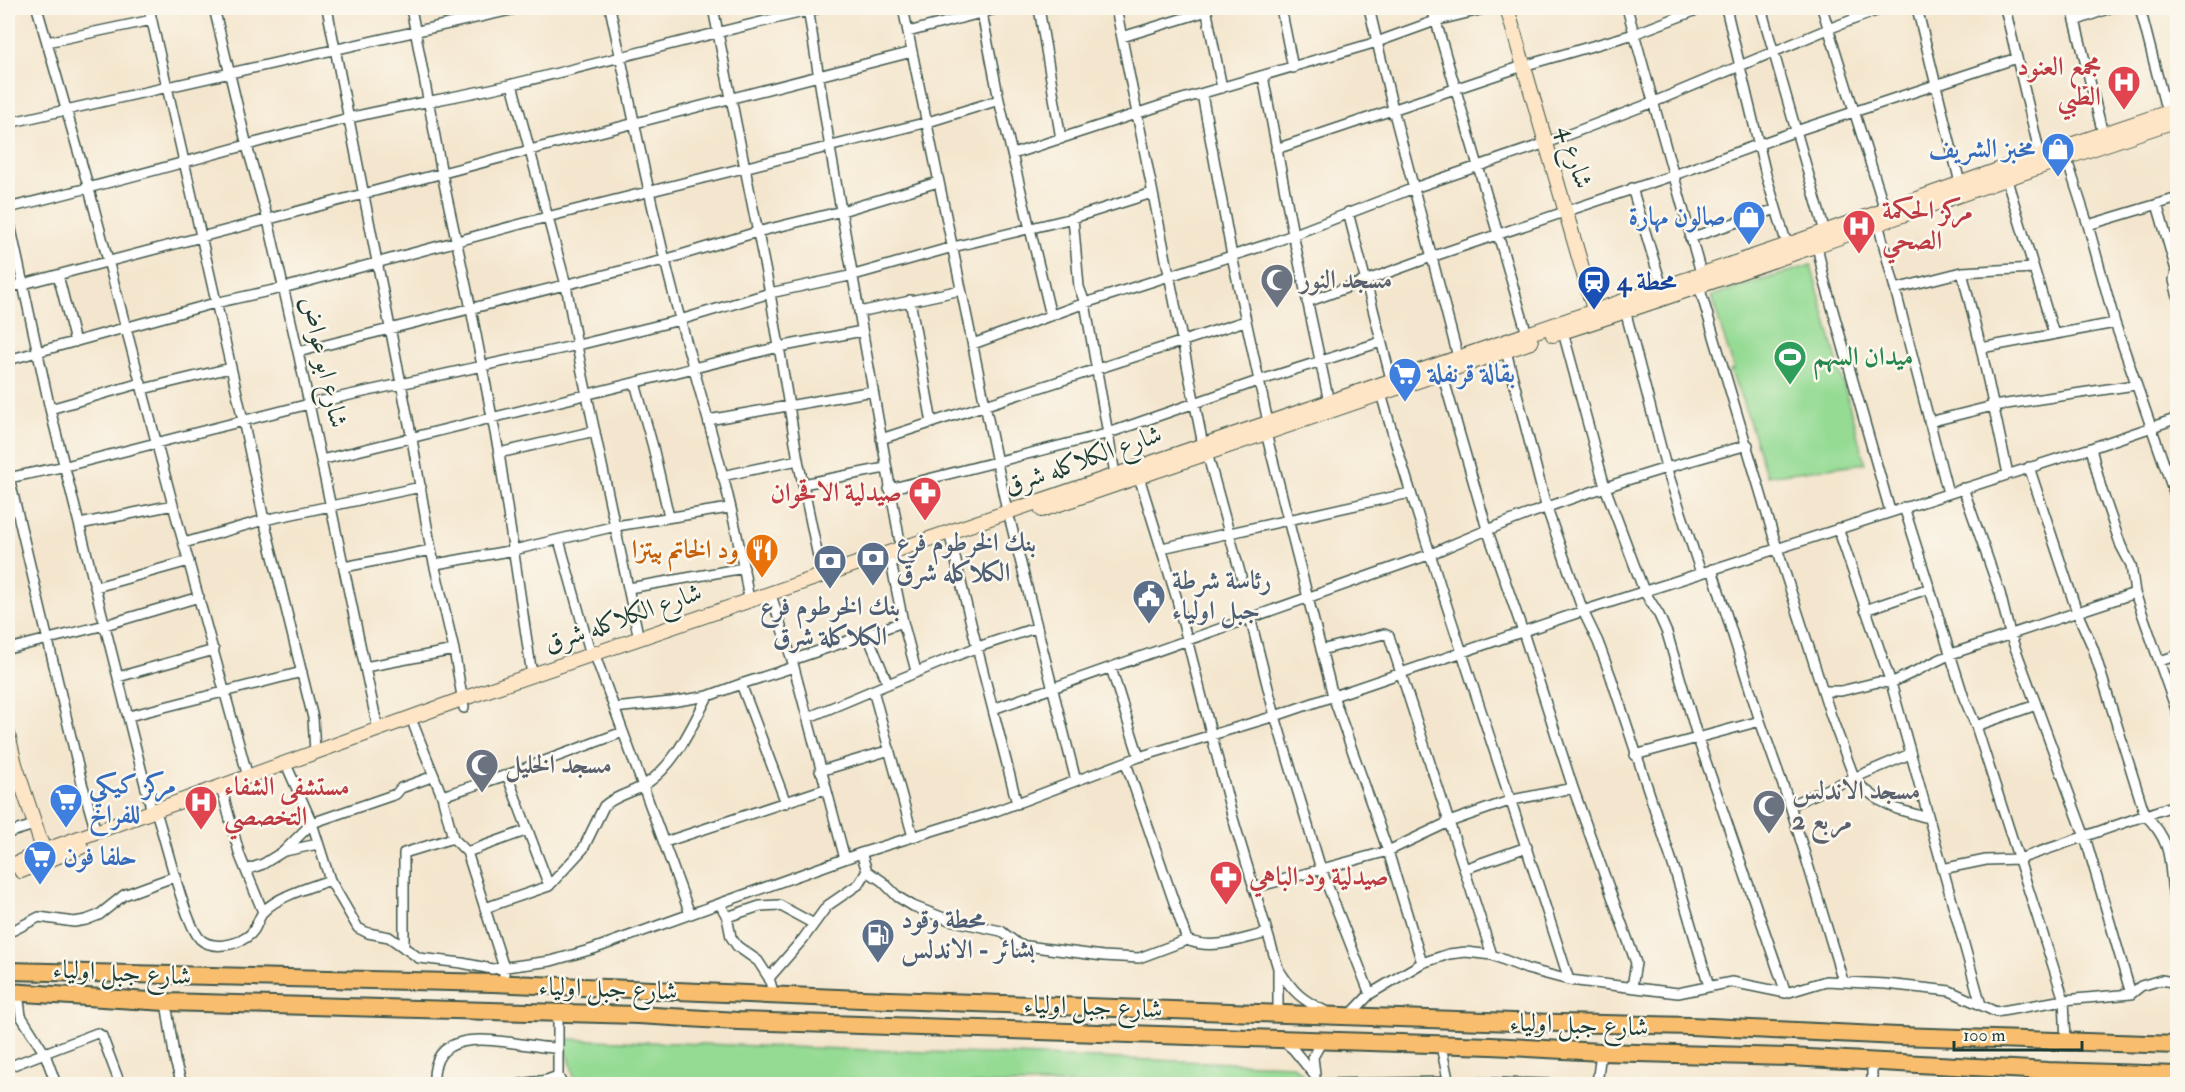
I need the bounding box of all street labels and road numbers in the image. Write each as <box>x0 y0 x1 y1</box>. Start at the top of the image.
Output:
street label: شارع 4 <box>1545 121 1600 194</box>
street label: شارع ابو عواض <box>288 293 355 432</box>
street label: شارع الكلاكله شرق <box>1000 418 1168 507</box>
street label: شارع الكلاكله شرق <box>540 576 708 665</box>
street label: شارع جبل اولياء <box>51 953 192 998</box>
street label: شارع جبل اولياء <box>538 971 678 1012</box>
street label: شارع جبل اولياء <box>1023 989 1163 1030</box>
street label: شارع جبل اولياء <box>1509 1007 1649 1048</box>

